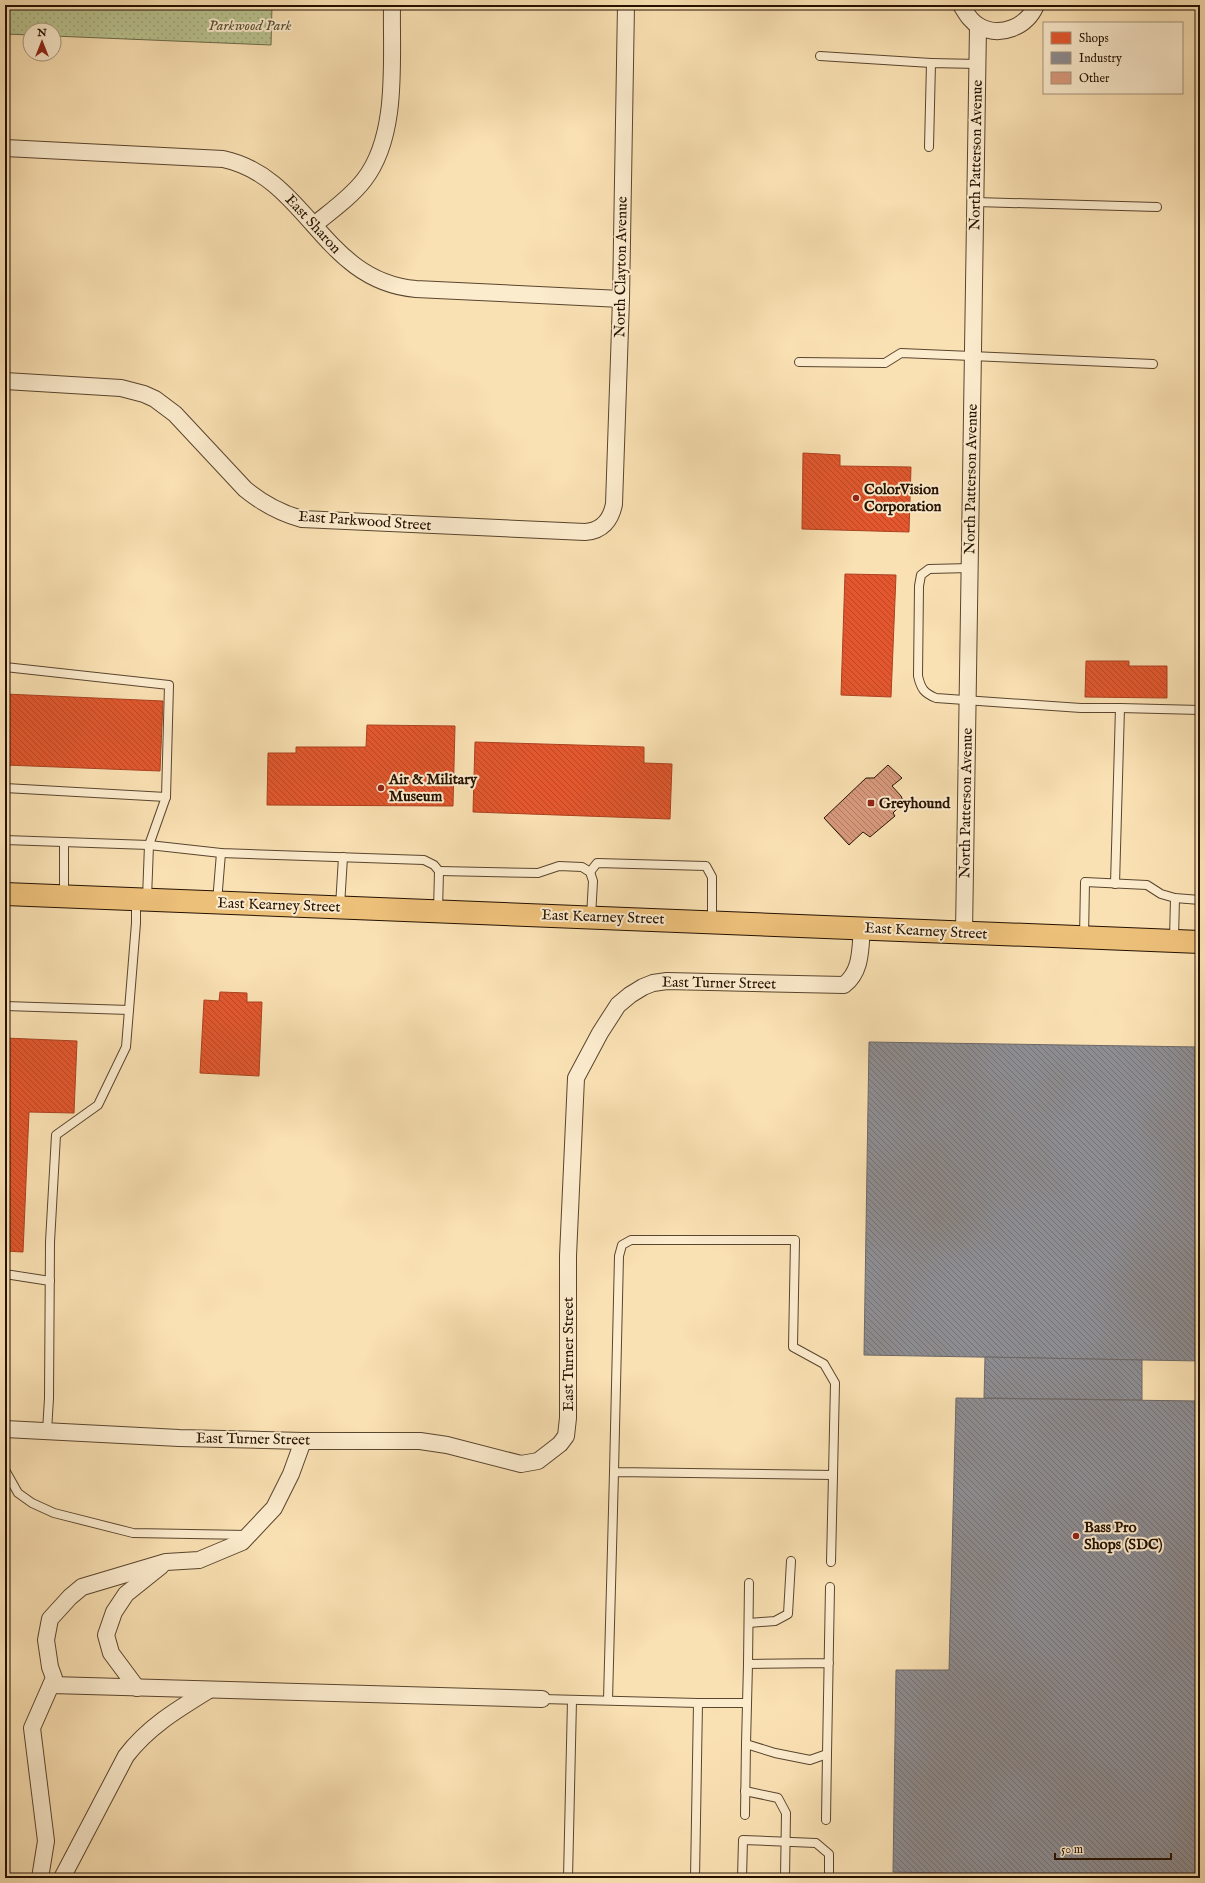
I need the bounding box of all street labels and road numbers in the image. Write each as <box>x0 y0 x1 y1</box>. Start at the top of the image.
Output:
street label: North Patterson Avenue <box>965 79 987 230</box>
street label: East Sharon <box>281 190 345 258</box>
street label: North Clayton Avenue <box>610 196 632 338</box>
street label: North Patterson Avenue <box>960 403 982 554</box>
street label: East Parkwood Street <box>298 507 432 535</box>
street label: North Patterson Avenue <box>955 727 977 878</box>
street label: East Kearney Street <box>217 893 341 917</box>
street label: East Kearney Street <box>541 905 665 929</box>
street label: East Kearney Street <box>864 918 988 944</box>
street label: East Turner Street <box>662 973 776 993</box>
street label: East Turner Street <box>559 1297 578 1411</box>
street label: East Turner Street <box>196 1429 310 1449</box>

